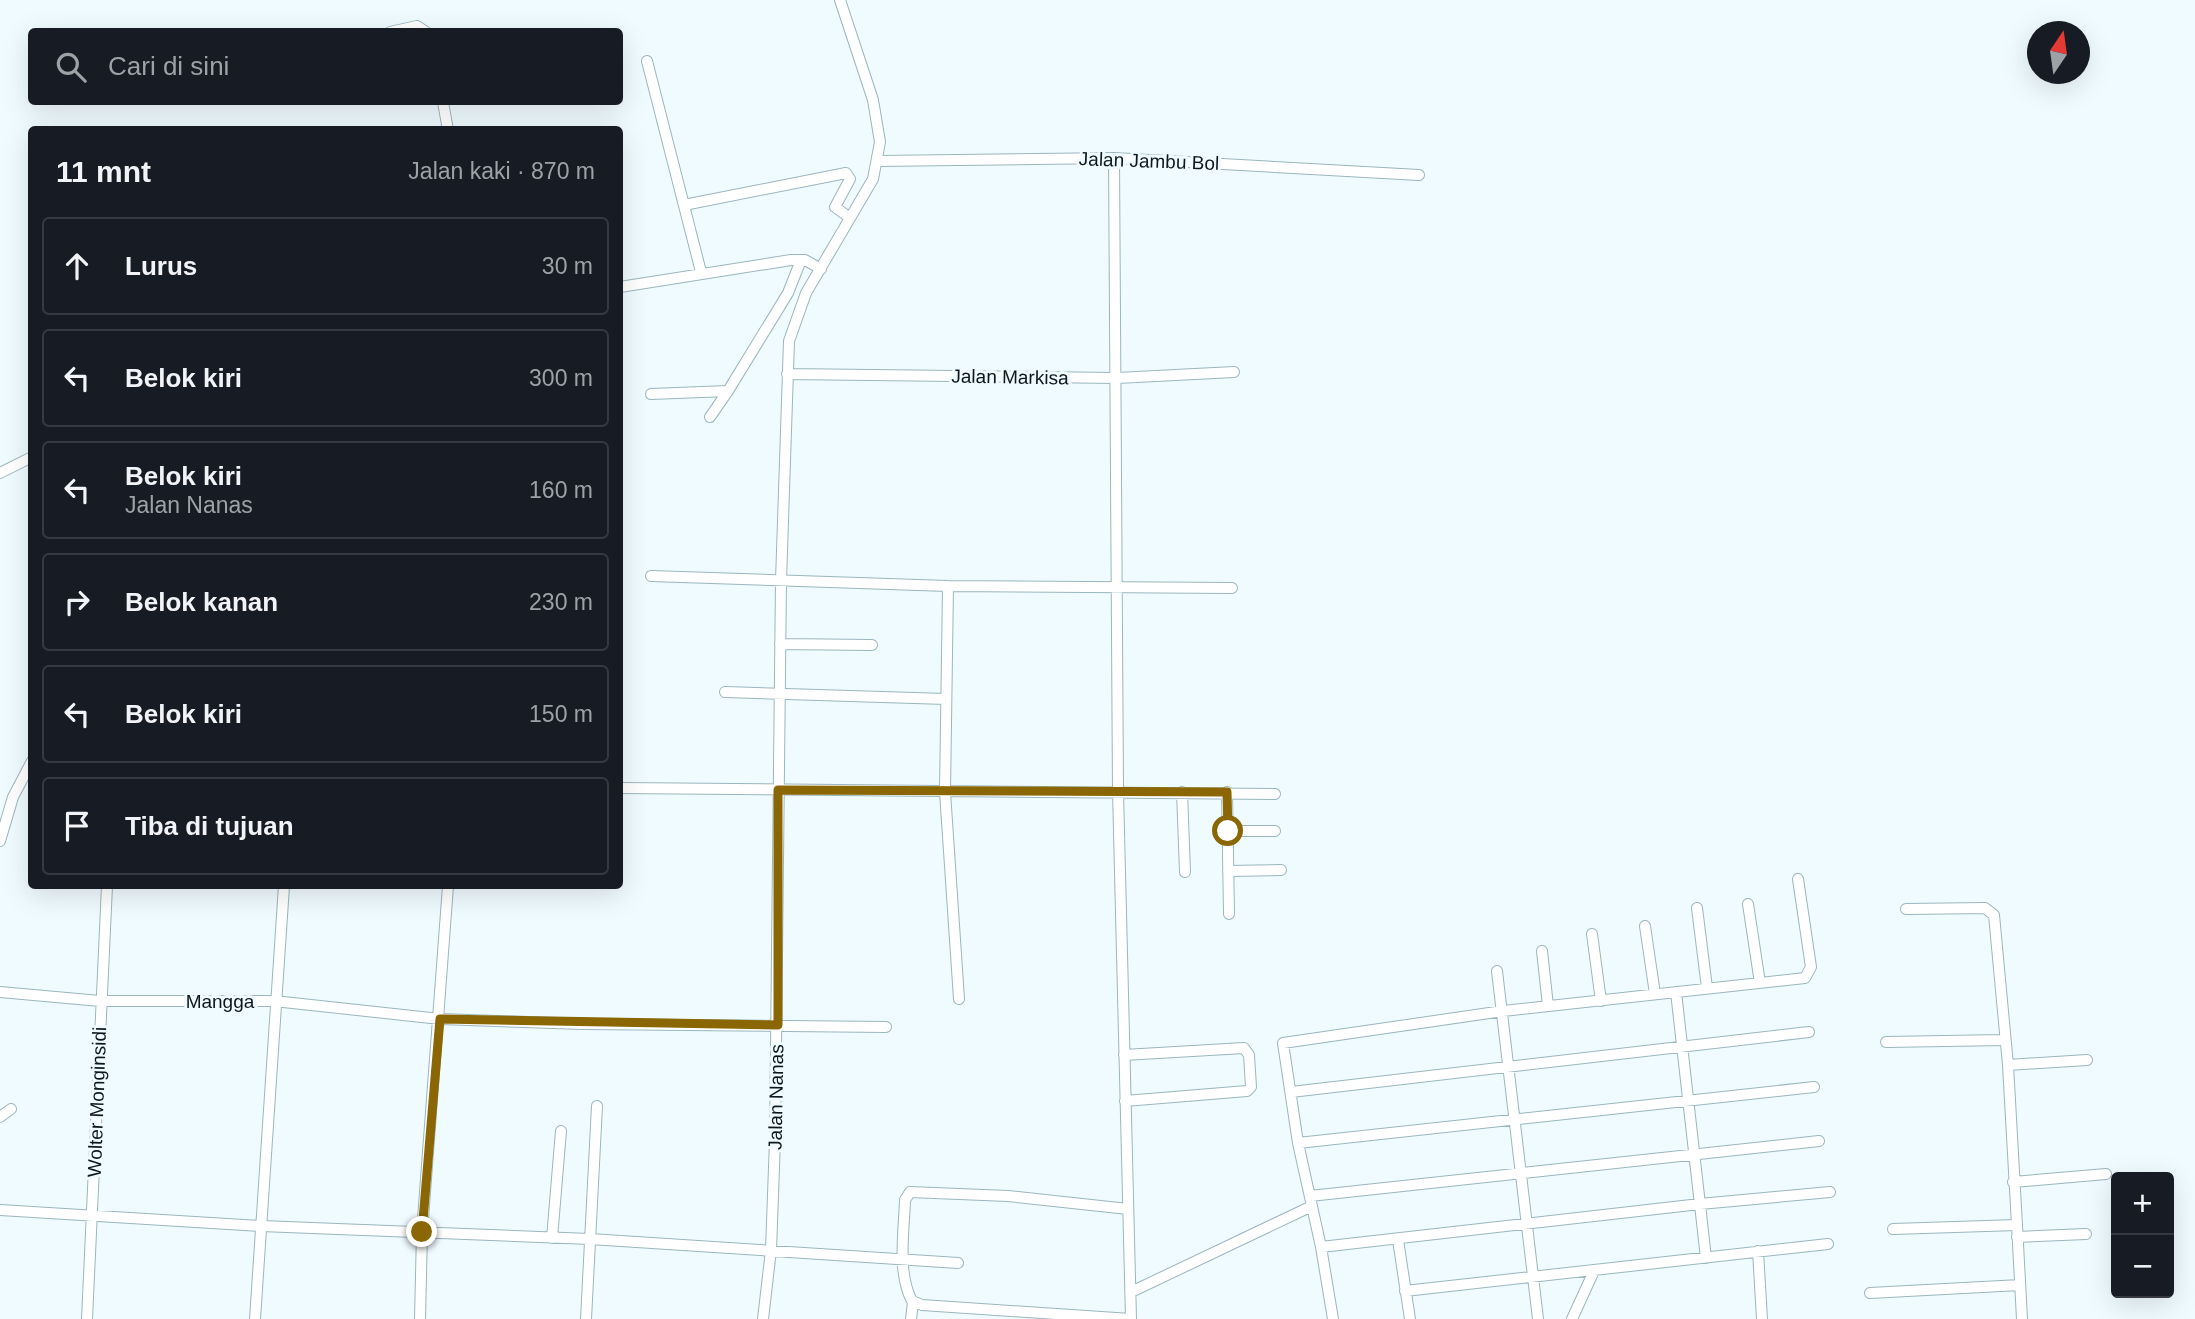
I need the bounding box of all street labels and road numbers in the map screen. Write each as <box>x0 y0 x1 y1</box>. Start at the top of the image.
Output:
street label: Jalan Jambu Bol <box>1078 148 1220 174</box>
street label: Jalan Markisa <box>951 365 1069 389</box>
street label: Mangga <box>186 991 255 1012</box>
street label: Wolter Monginsidi <box>84 1026 110 1178</box>
street label: Jalan Nanas <box>765 1044 787 1150</box>

